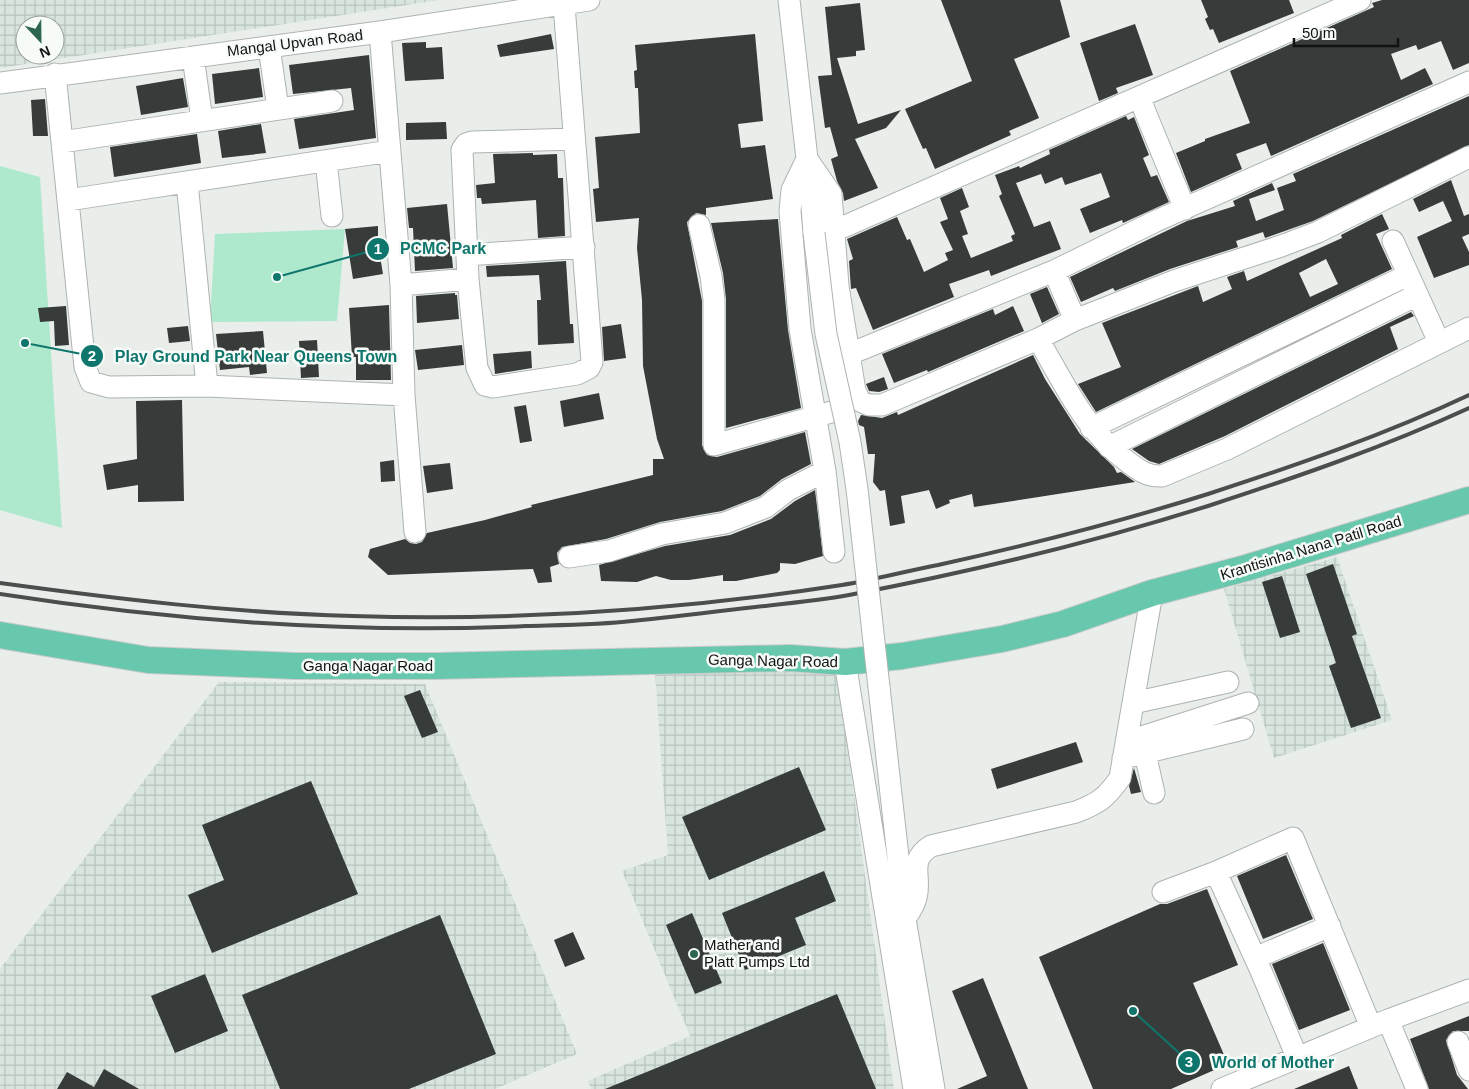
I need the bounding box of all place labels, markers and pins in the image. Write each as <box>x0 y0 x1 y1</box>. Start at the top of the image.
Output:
callout: PCMC Park <box>365 233 496 264</box>
callout: Play Ground Park Near Queens Town <box>80 341 407 372</box>
place label: Mather and Platt Pumps Ltd <box>704 936 810 970</box>
marker: Mather and Platt Pumps Ltd <box>688 948 700 960</box>
callout: World of Mother <box>1177 1046 1344 1077</box>

